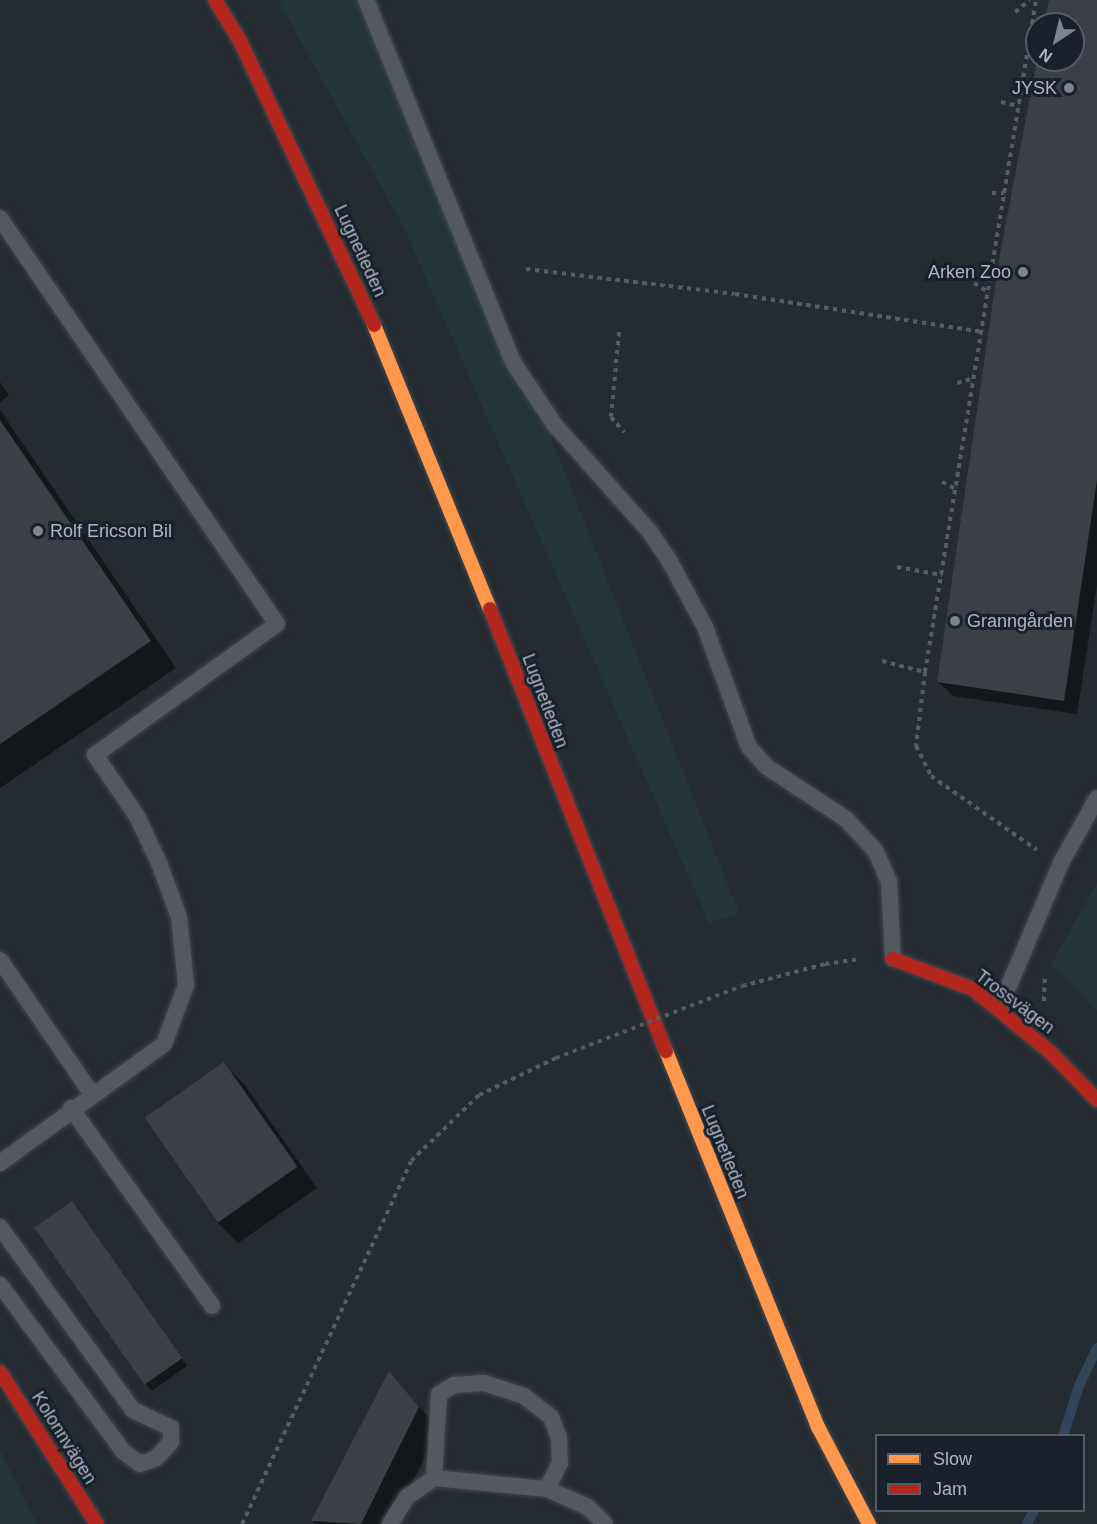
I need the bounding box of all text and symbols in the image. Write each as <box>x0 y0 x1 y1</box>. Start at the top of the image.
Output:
north arrow <box>1025 12 1085 72</box>
text: N <box>1036 45 1055 66</box>
place label: JYSK <box>1012 77 1057 99</box>
marker: JYSK <box>1062 81 1076 95</box>
street label: Lugnetleden <box>329 202 391 300</box>
place label: Arken Zoo <box>928 261 1011 283</box>
marker: Arken Zoo <box>1016 265 1030 279</box>
place label: Rolf Ericson Bil <box>50 520 172 542</box>
marker: Rolf Ericson Bil <box>31 524 45 538</box>
place label: Granngården <box>967 610 1073 632</box>
marker: Granngården <box>948 614 962 628</box>
street label: Lugnetleden <box>517 651 573 751</box>
street label: Trossvägen <box>971 965 1059 1039</box>
street label: Lugnetleden <box>696 1102 754 1202</box>
street label: Kolonnvägen <box>27 1388 101 1488</box>
legend <box>875 1434 1085 1512</box>
text: Slow <box>933 1449 972 1469</box>
text: Jam <box>933 1479 967 1499</box>

